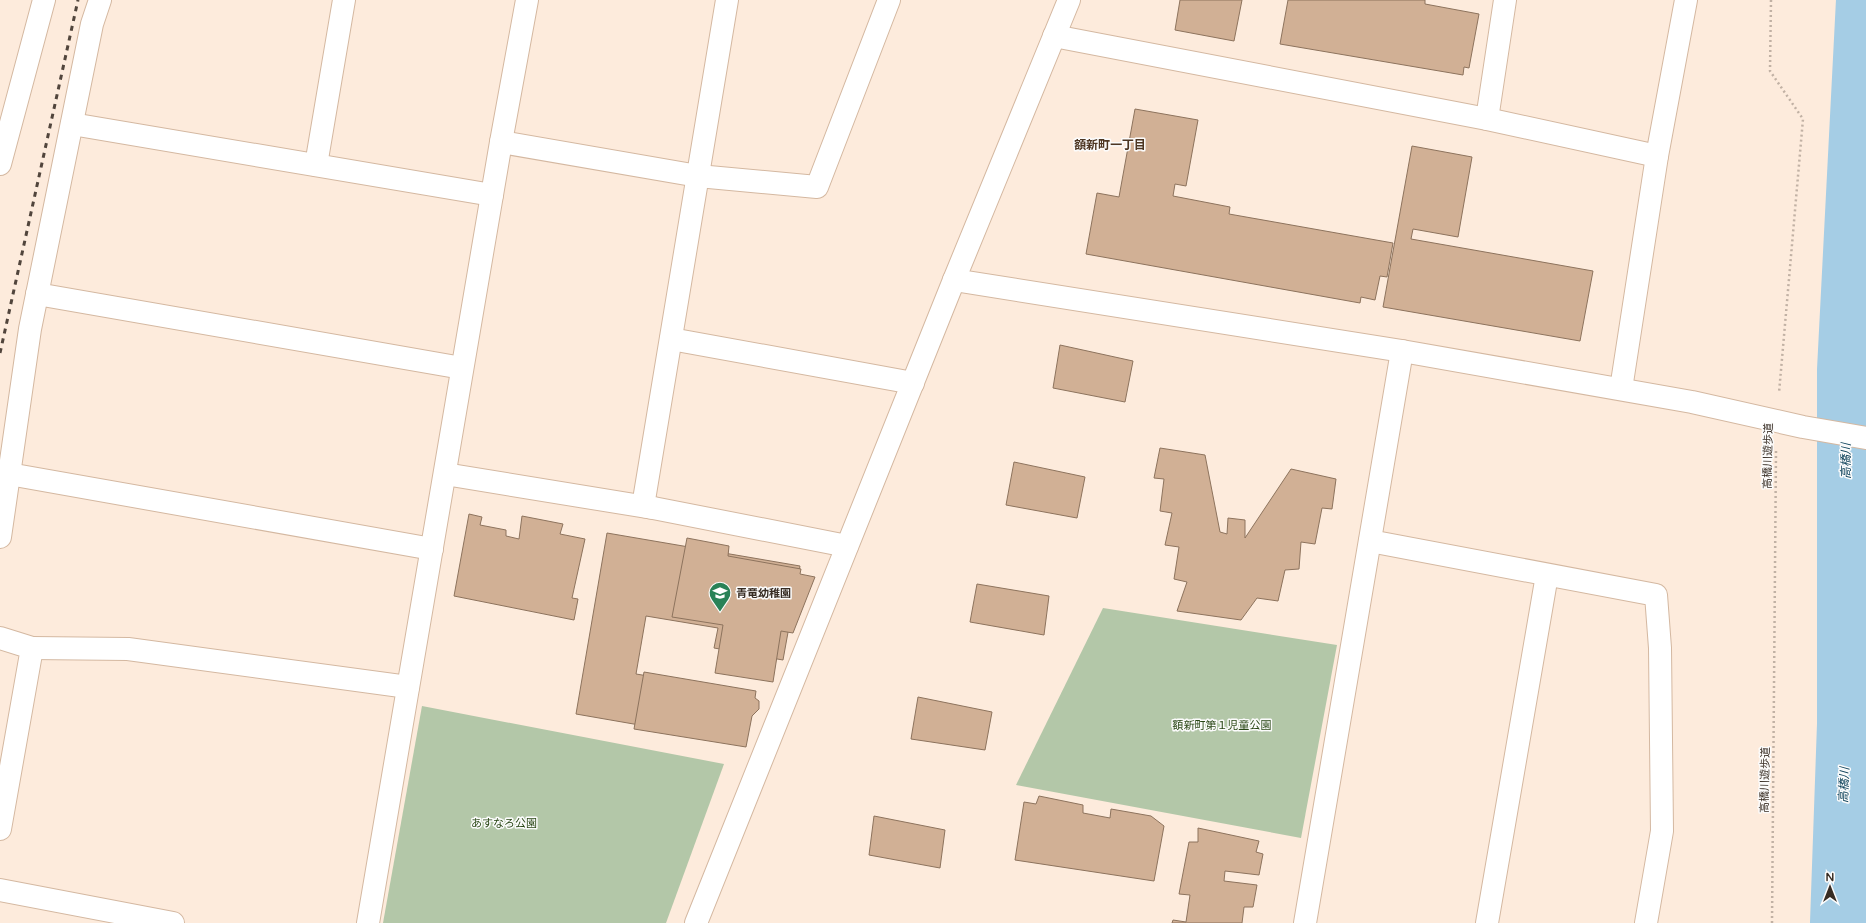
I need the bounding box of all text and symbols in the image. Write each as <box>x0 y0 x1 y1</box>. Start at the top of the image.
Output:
district label: 額新町一丁目 <box>1074 138 1146 152</box>
street label: 高橋川遊歩道 <box>1761 423 1775 489</box>
water label: 高橋川 <box>1839 441 1853 479</box>
school or university icon: 青竜幼稚園 <box>707 580 733 613</box>
place label: 青竜幼稚園 <box>736 587 791 600</box>
park label: 額新町第１児童公園 <box>1173 719 1272 732</box>
street label: 高橋川遊歩道 <box>1758 747 1772 813</box>
water label: 高橋川 <box>1836 765 1852 803</box>
park label: あすなろ公園 <box>471 817 537 830</box>
north arrow <box>1810 867 1850 907</box>
text: N <box>1826 871 1834 884</box>

